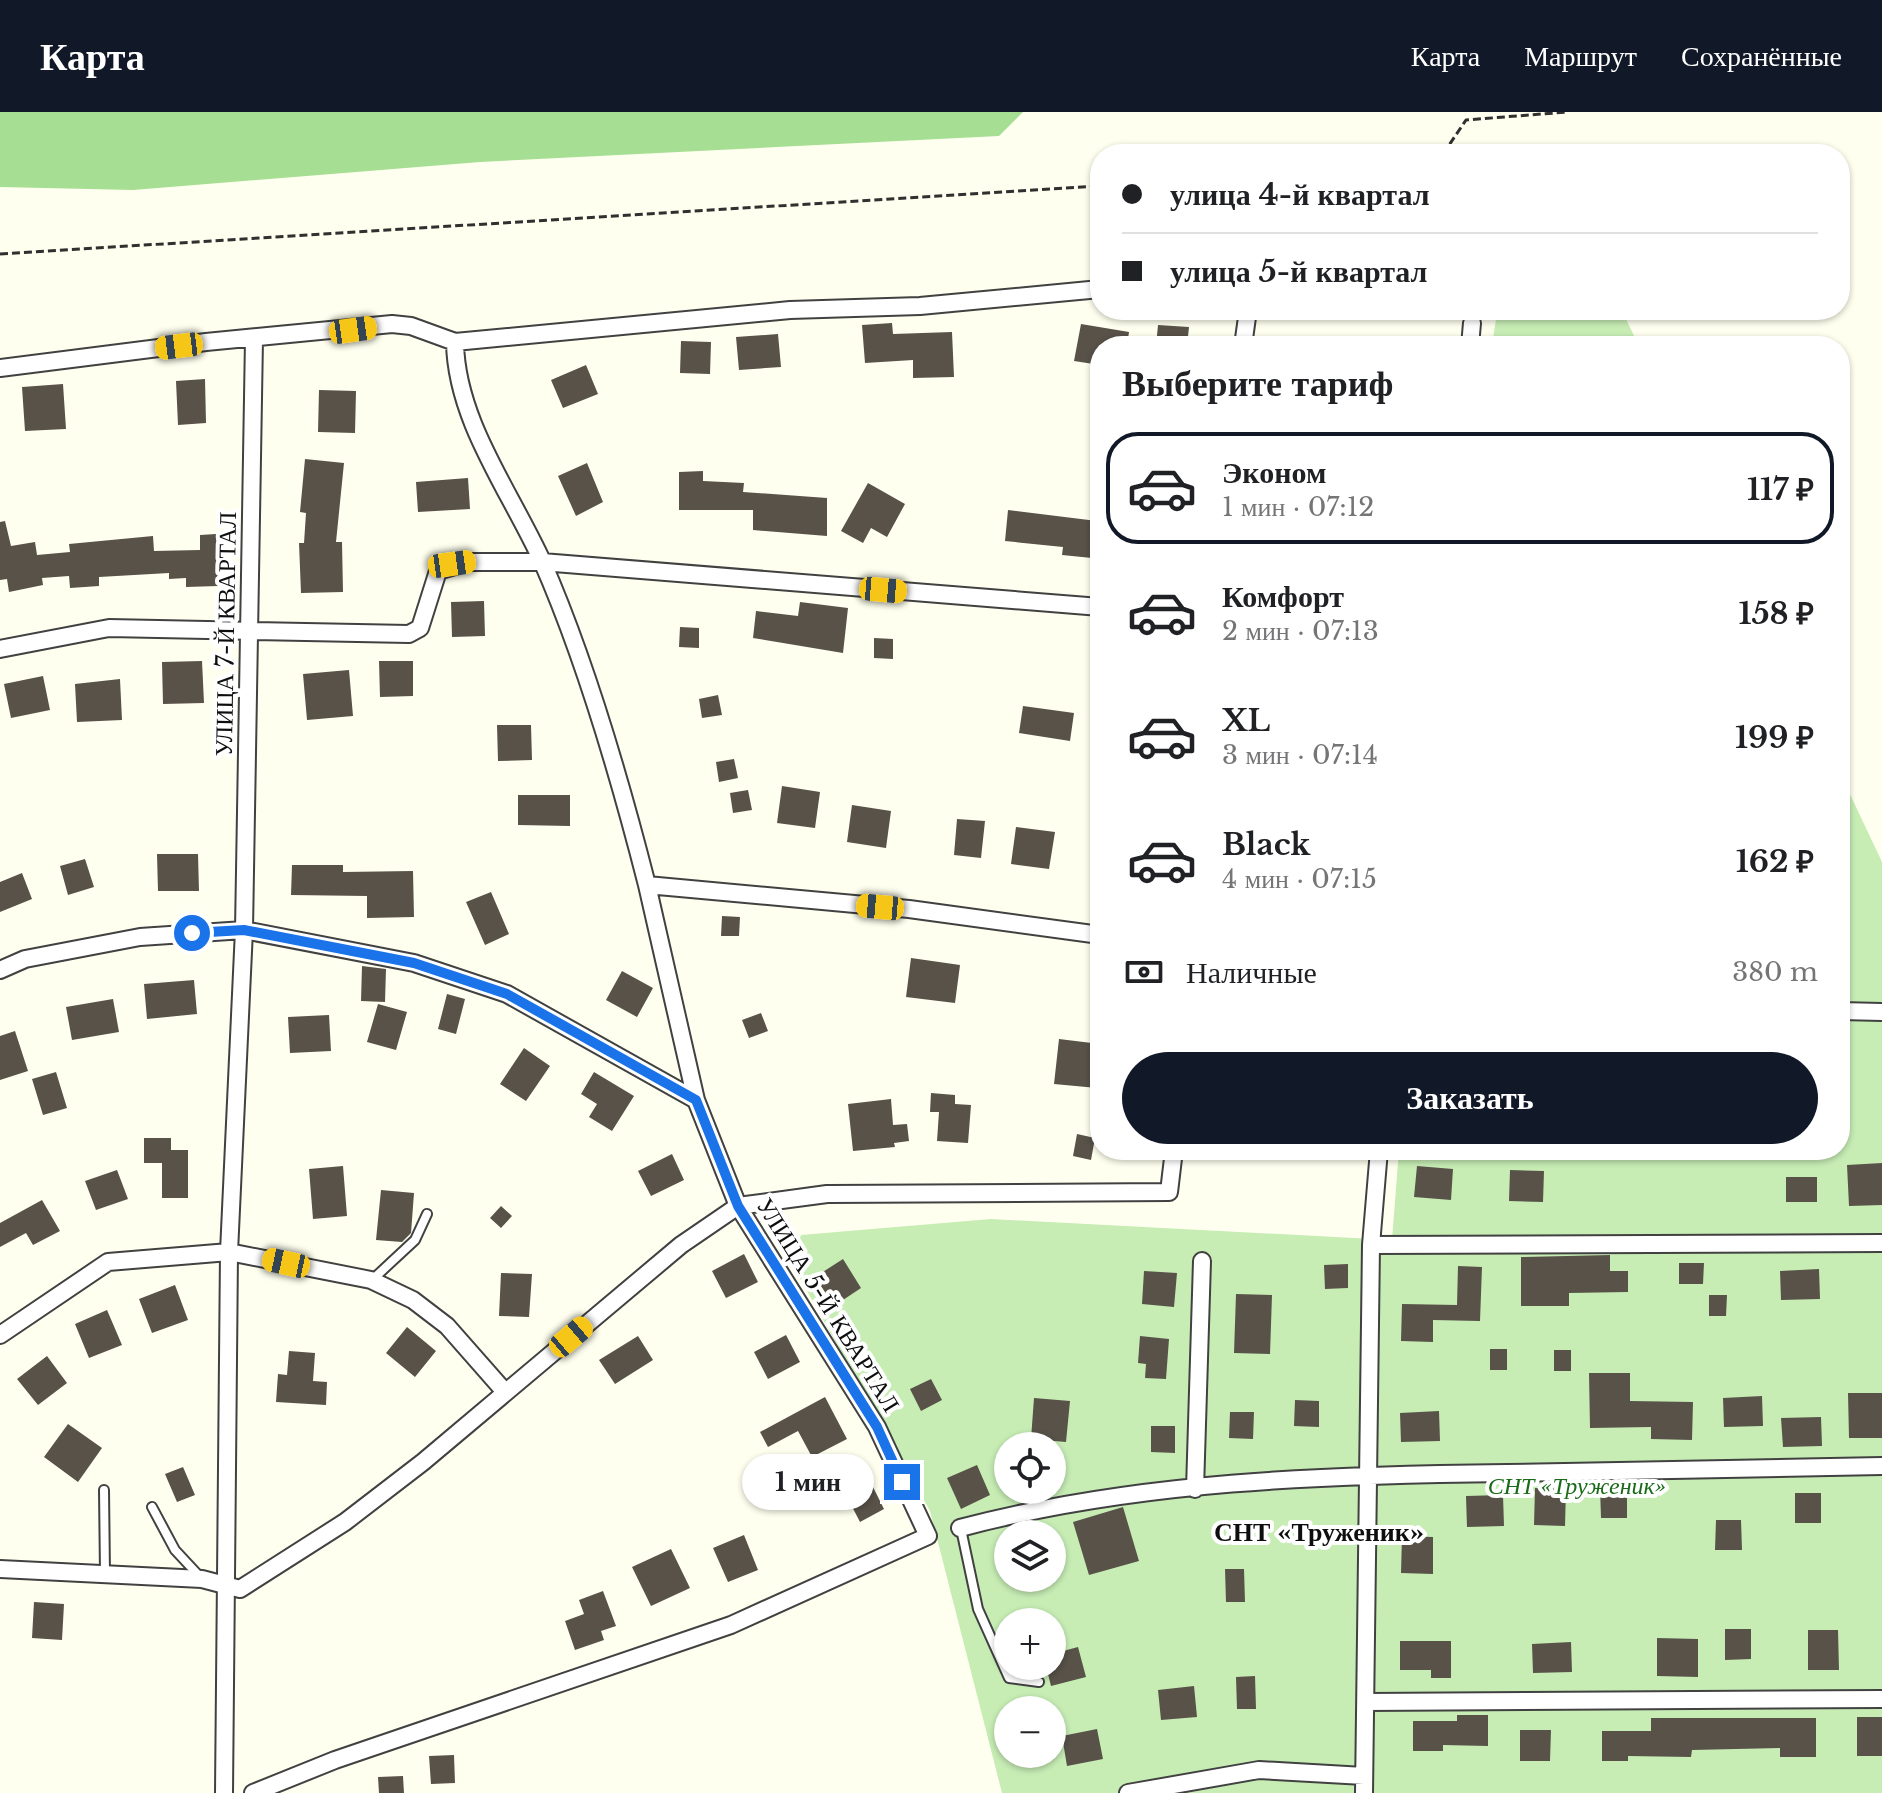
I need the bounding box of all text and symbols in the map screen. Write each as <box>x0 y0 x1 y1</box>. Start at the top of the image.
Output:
text: Карта <box>40 33 145 80</box>
text: Карта <box>1411 39 1480 74</box>
text: Маршрут <box>1524 39 1637 74</box>
text: Сохранённые <box>1681 39 1842 74</box>
text: улица 4-й квартал <box>1170 176 1430 213</box>
text: улица 5-й квартал <box>1170 253 1427 290</box>
car <box>328 315 378 345</box>
car <box>154 331 204 361</box>
text: Выберите тариф <box>1122 361 1393 406</box>
icon: car <box>1126 452 1198 524</box>
text: Эконом <box>1222 454 1326 491</box>
text: 117 ₽ <box>1747 471 1814 508</box>
text: 1 мин · 07:12 <box>1222 491 1374 523</box>
street label: УЛИЦА 7-Й КВАРТАЛ <box>209 511 242 757</box>
car <box>427 549 477 579</box>
car <box>858 576 908 604</box>
icon: car <box>1126 576 1198 648</box>
text: Комфорт <box>1222 578 1344 615</box>
text: 158 ₽ <box>1739 595 1814 632</box>
text: 2 мин · 07:13 <box>1222 615 1379 647</box>
icon: car <box>1126 700 1198 772</box>
text: XL <box>1222 702 1270 739</box>
text: 199 ₽ <box>1735 719 1814 756</box>
text: 3 мин · 07:14 <box>1222 739 1378 771</box>
icon: car <box>1126 824 1198 896</box>
text: Black <box>1222 826 1310 863</box>
text: 162 ₽ <box>1736 843 1814 880</box>
text: 4 мин · 07:15 <box>1222 863 1377 895</box>
car <box>855 893 905 921</box>
route start <box>174 915 210 951</box>
icon: cash <box>1122 950 1166 994</box>
text: Наличные <box>1186 954 1317 991</box>
text: 380 m <box>1732 956 1818 988</box>
button: Заказать <box>1122 1052 1818 1144</box>
street label: УЛИЦА 5-Й КВАРТАЛ <box>751 1192 906 1417</box>
car <box>260 1246 312 1280</box>
car <box>545 1312 597 1362</box>
map controls <box>994 1432 1066 1768</box>
button: locate <box>994 1432 1066 1504</box>
callout: 1 мин <box>742 1454 874 1510</box>
route end <box>884 1464 920 1500</box>
text: 1 мин <box>775 1466 841 1498</box>
park label: СНТ «Труженик» <box>1488 1471 1666 1500</box>
district label: СНТ «Труженик» <box>1214 1516 1424 1548</box>
button: layers <box>994 1520 1066 1592</box>
button: + <box>994 1608 1066 1680</box>
button: − <box>994 1696 1066 1768</box>

